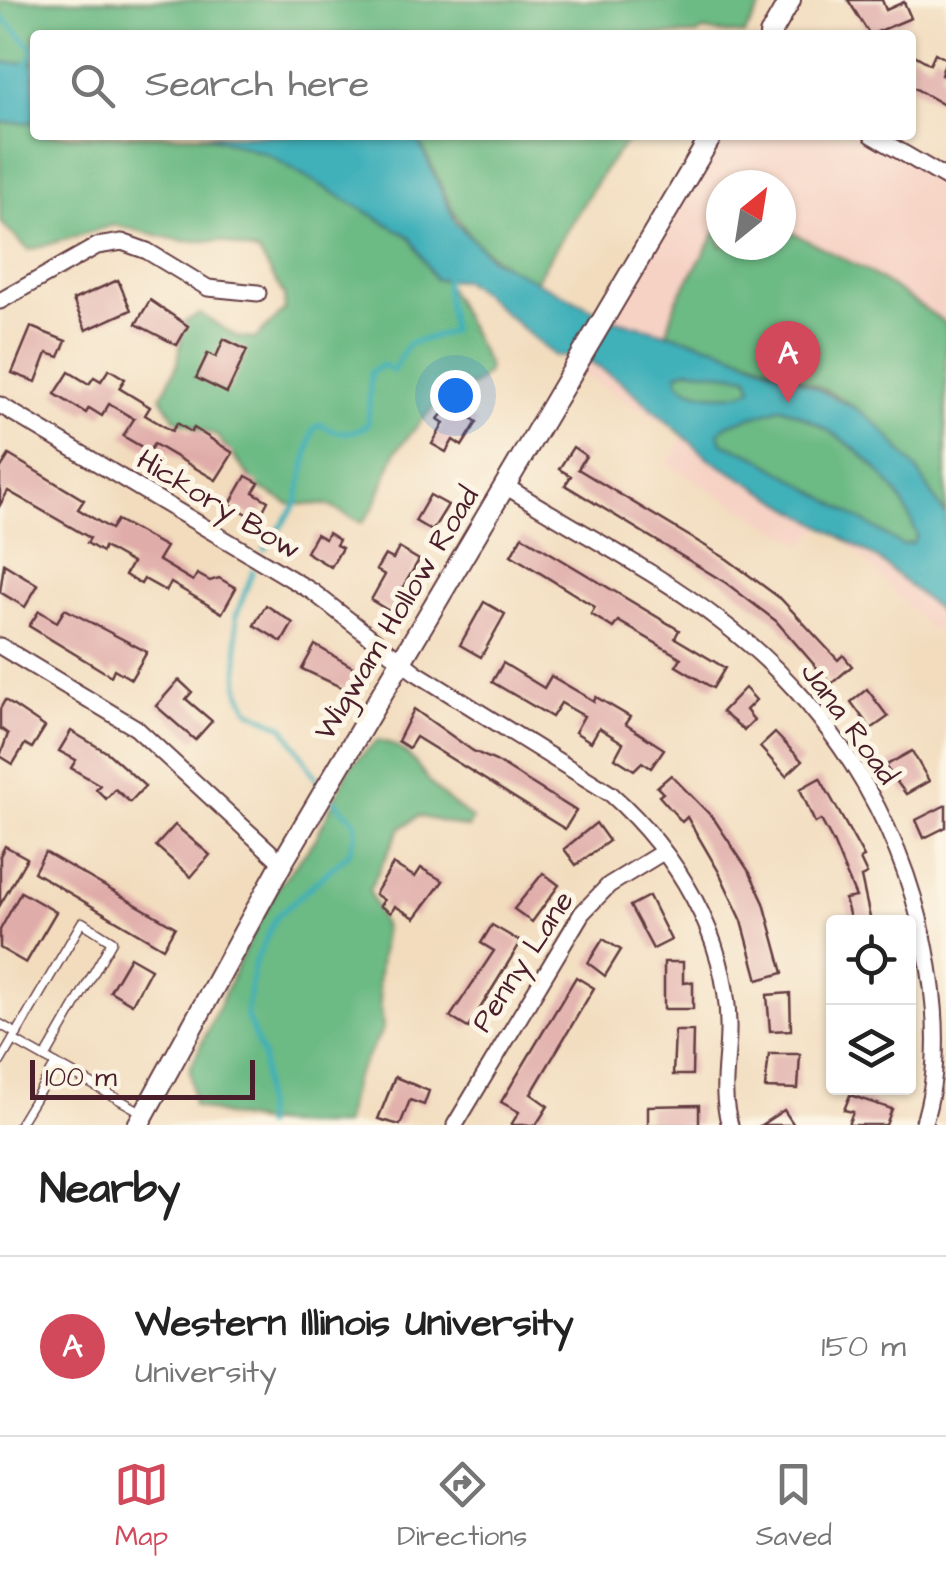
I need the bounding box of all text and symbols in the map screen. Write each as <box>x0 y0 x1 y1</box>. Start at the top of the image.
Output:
search box <box>30 30 916 140</box>
icon: search <box>65 58 120 113</box>
text: Search here <box>145 59 369 111</box>
north arrow <box>706 170 796 260</box>
pin: A <box>756 320 820 403</box>
your location <box>430 370 481 421</box>
street label: Hickory Bow <box>128 439 308 571</box>
street label: Wigwam Hollow Road <box>304 479 490 749</box>
street label: Jana Road <box>790 654 908 794</box>
street label: Penny Lane <box>461 883 585 1041</box>
map controls <box>826 915 916 1095</box>
button: locate <box>826 915 916 1005</box>
button: layers <box>826 1005 916 1095</box>
scale bar <box>30 1055 255 1100</box>
text: 100 m <box>45 1058 117 1097</box>
text: Nearby <box>40 1161 180 1219</box>
text: Western Illinois University <box>135 1298 574 1350</box>
text: A <box>62 1324 83 1369</box>
text: 150 m <box>821 1324 906 1369</box>
text: University <box>135 1350 277 1395</box>
tab: Map <box>114 1457 169 1556</box>
tab: Directions <box>397 1457 527 1556</box>
tab: Saved <box>756 1457 832 1556</box>

